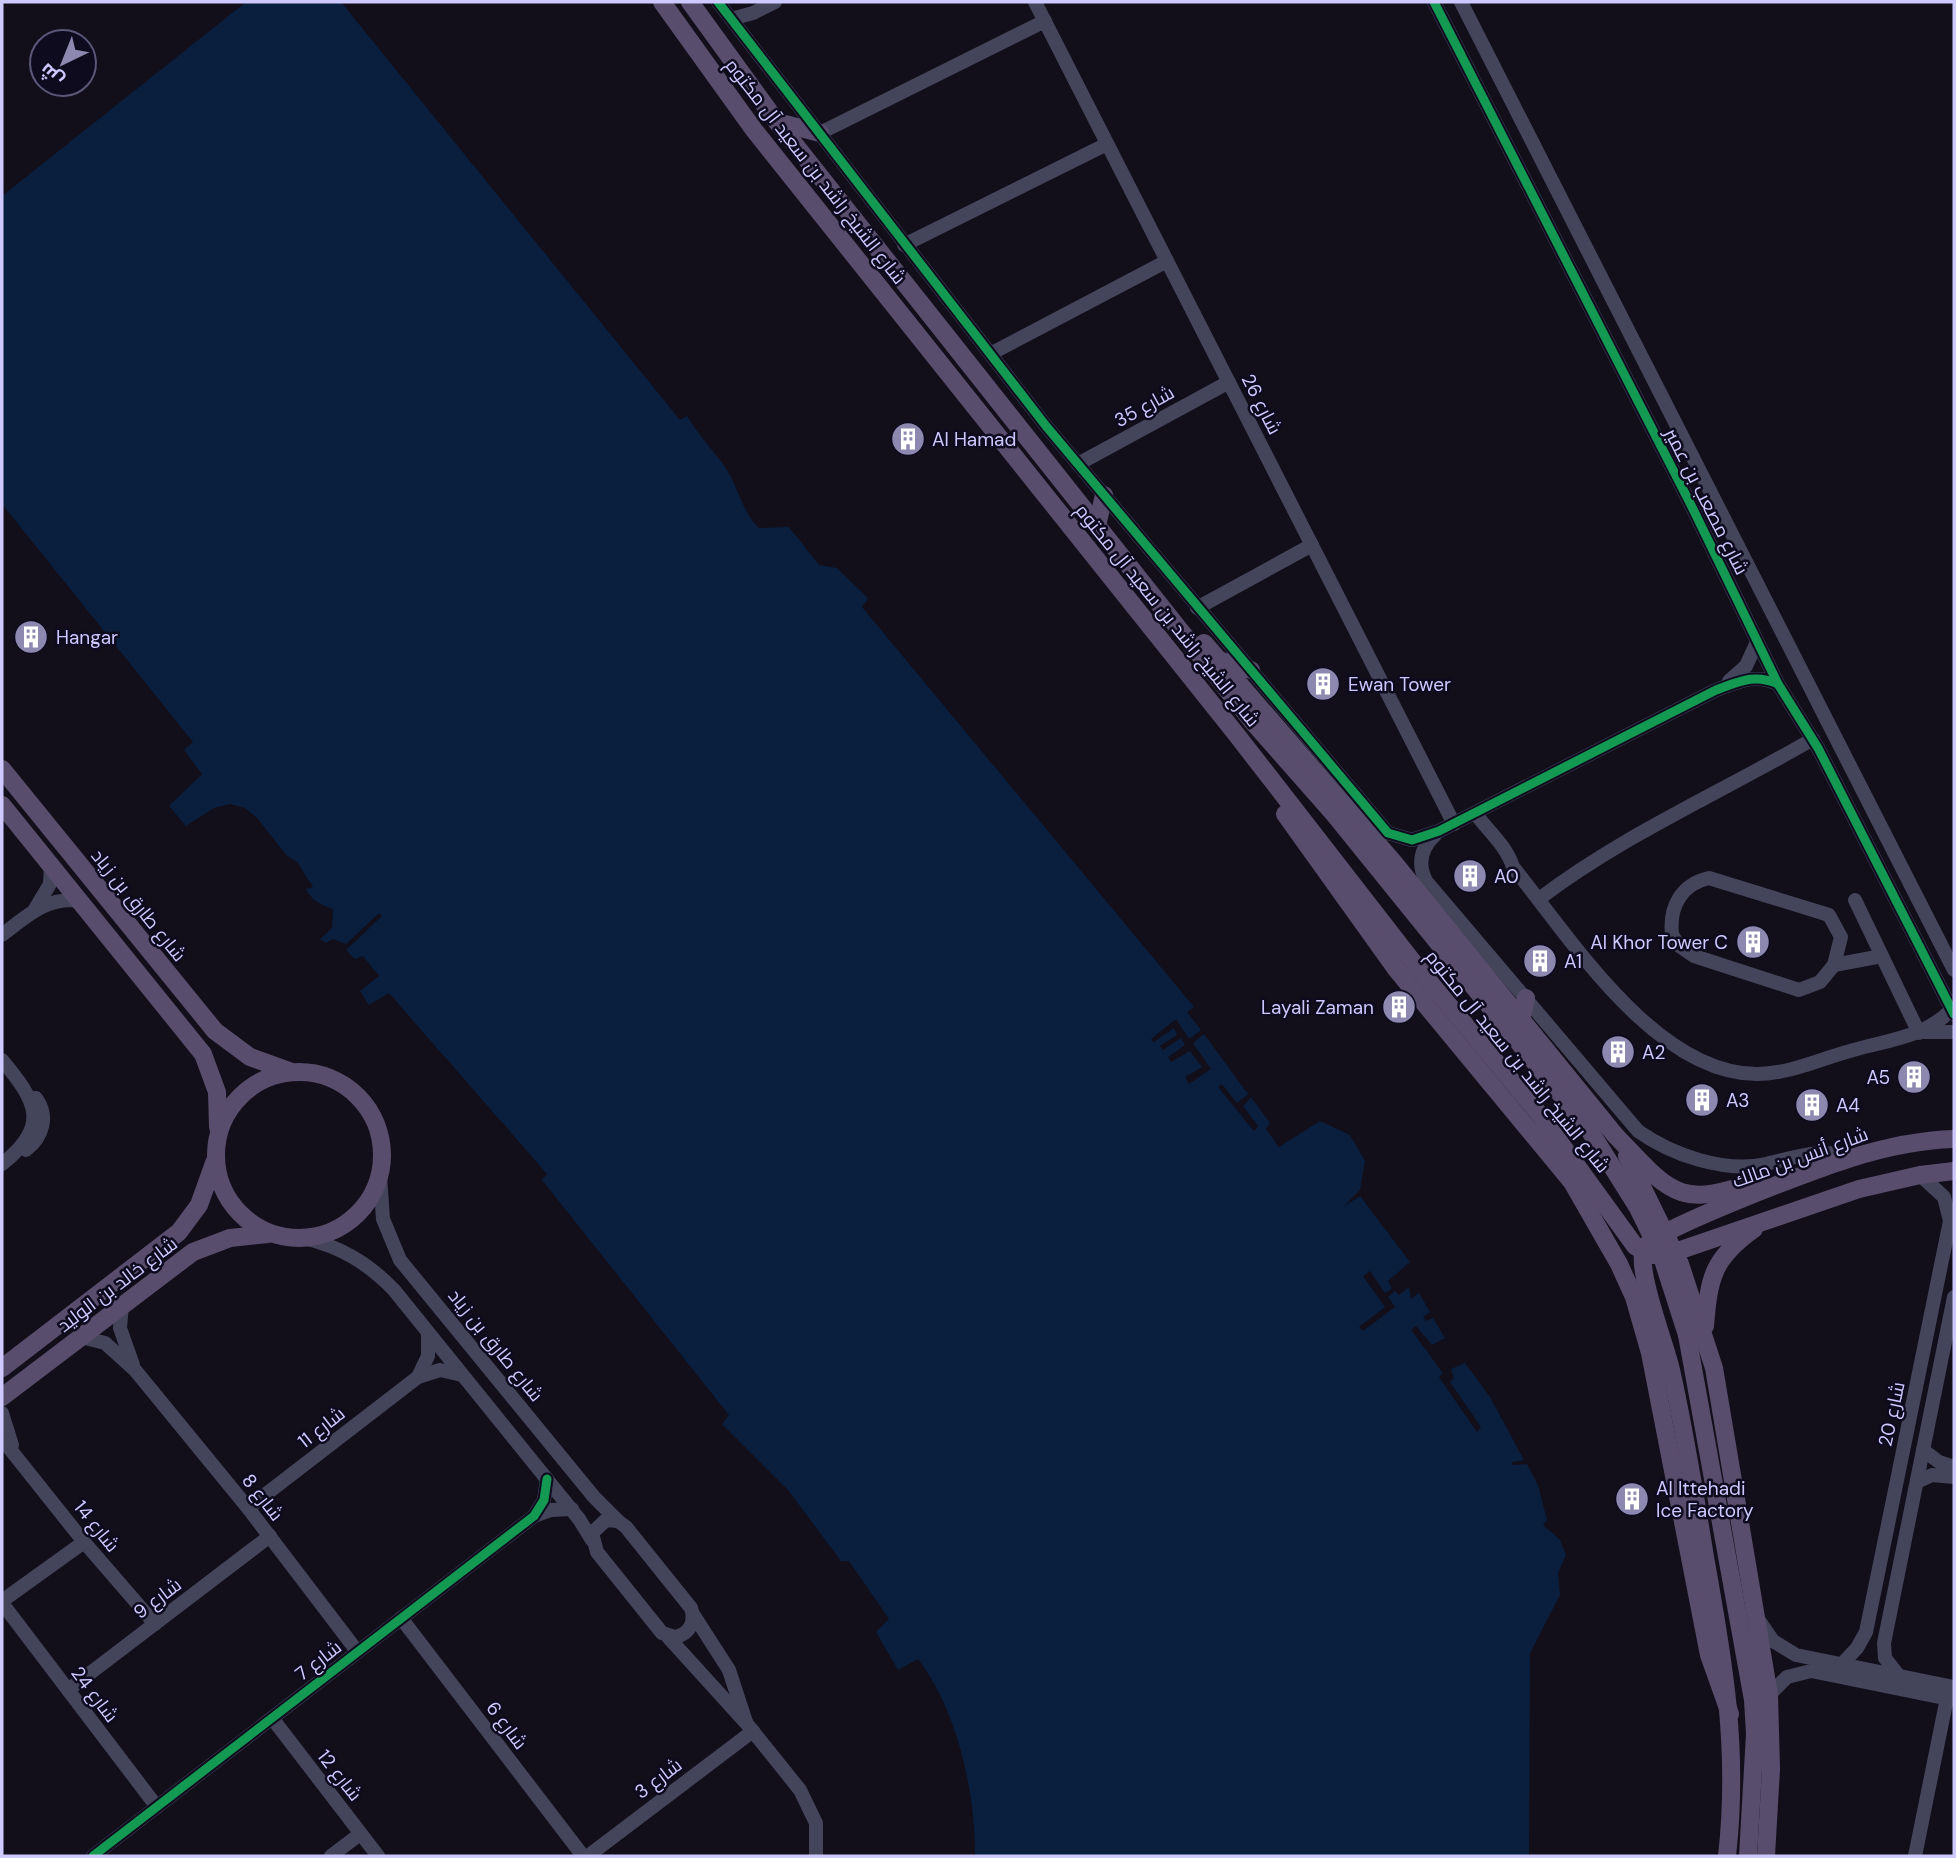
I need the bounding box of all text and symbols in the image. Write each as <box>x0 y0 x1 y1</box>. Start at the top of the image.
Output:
north arrow <box>28 28 98 98</box>
street label: شارع الشيخ راشد بن سعيد آل مكتوم <box>719 53 912 290</box>
text: ش <box>34 58 69 93</box>
street label: شارع 26 <box>1235 370 1287 439</box>
street label: شارع 35 <box>1110 380 1179 434</box>
building icon: Al Hamad <box>889 420 927 458</box>
street label: شارع مصعب بن عمير <box>1657 423 1754 579</box>
place label: Al Hamad <box>932 427 1016 452</box>
street label: شارع الشيخ راشد بن سعيد آل مكتوم <box>1069 499 1265 733</box>
building icon: Hangar <box>12 618 50 656</box>
place label: Hangar <box>56 625 118 650</box>
building icon: Ewan Tower <box>1304 665 1342 703</box>
place label: Ewan Tower <box>1348 672 1451 697</box>
street label: شارع طارق بن زياد <box>85 844 192 967</box>
building icon: A0 <box>1451 857 1489 895</box>
place label: A0 <box>1494 864 1519 889</box>
building icon: Al Khor Tower C <box>1734 923 1772 961</box>
place label: Al Khor Tower C <box>1590 930 1728 955</box>
building icon: A1 <box>1521 942 1559 980</box>
street label: شارع الشيخ راشد بن سعيد آل مكتوم <box>1419 945 1615 1179</box>
place label: A1 <box>1564 949 1582 974</box>
building icon: Layali Zaman <box>1380 988 1418 1026</box>
place label: Layali Zaman <box>1261 995 1374 1020</box>
building icon: A2 <box>1599 1033 1637 1071</box>
place label: A2 <box>1642 1040 1666 1065</box>
building icon: A5 <box>1895 1058 1933 1096</box>
place label: A5 <box>1867 1065 1890 1090</box>
building icon: A3 <box>1683 1081 1721 1119</box>
building icon: A4 <box>1793 1086 1831 1124</box>
place label: A3 <box>1726 1088 1749 1113</box>
place label: A4 <box>1836 1093 1860 1118</box>
street label: شارع أنس بن مالك <box>1729 1121 1872 1195</box>
street label: شارع خالد بن الوليد <box>52 1231 183 1339</box>
street label: شارع طارق بن زياد <box>442 1284 549 1407</box>
street label: شارع 20 <box>1872 1379 1912 1449</box>
street label: شارع 11 <box>292 1401 351 1455</box>
street label: شارع 8 <box>236 1469 289 1527</box>
place label: Al Ittehadi Ice Factory <box>1656 1476 1754 1523</box>
building icon: Al Ittehadi Ice Factory <box>1613 1480 1651 1518</box>
street label: شارع 14 <box>67 1495 125 1558</box>
street label: شارع 9 <box>128 1572 187 1625</box>
street label: شارع 7 <box>290 1635 347 1687</box>
street label: شارع 24 <box>65 1661 124 1728</box>
street label: شارع 6 <box>480 1696 533 1755</box>
street label: شارع 12 <box>311 1744 368 1807</box>
street label: شارع 3 <box>630 1752 688 1805</box>

